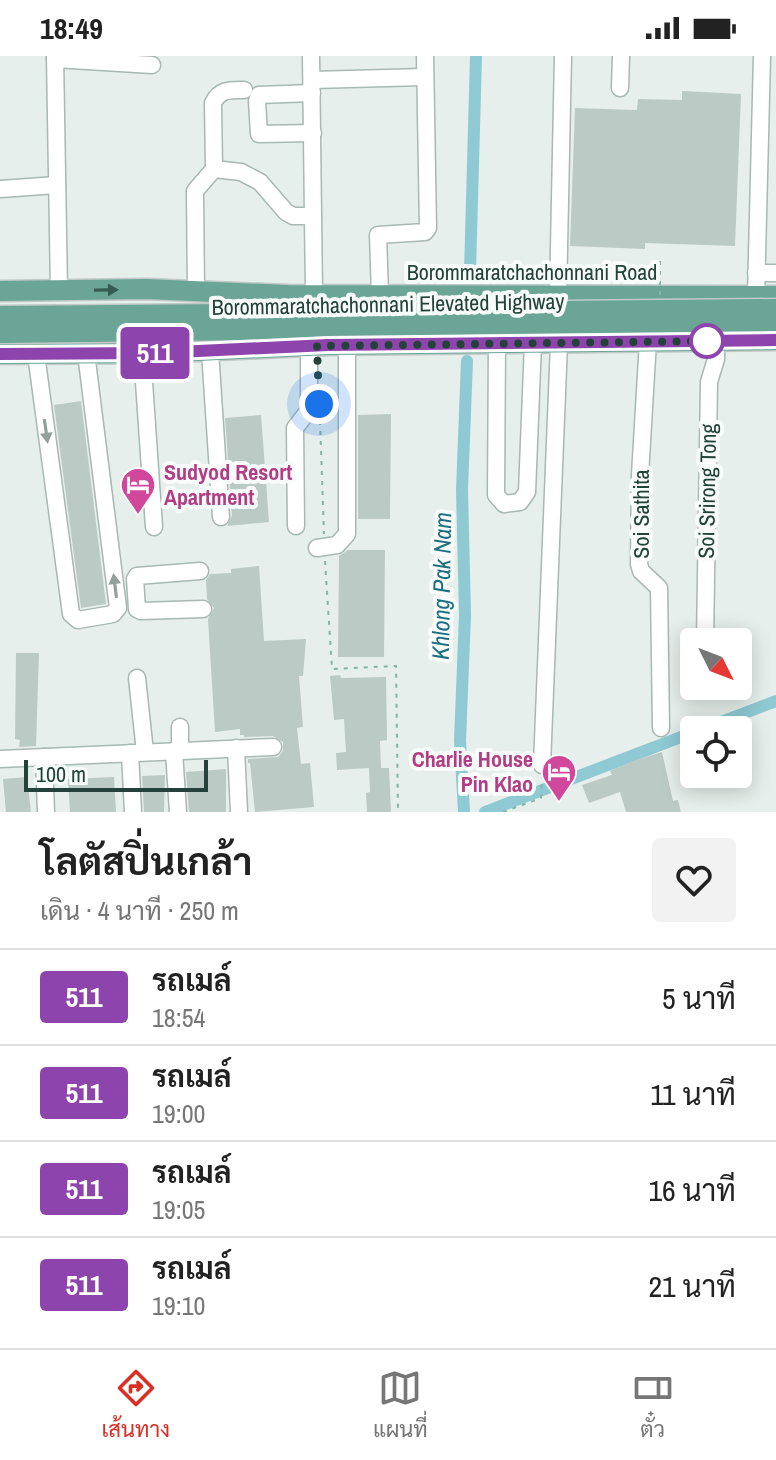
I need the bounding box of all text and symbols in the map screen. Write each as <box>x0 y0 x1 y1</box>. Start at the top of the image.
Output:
text: 18:49 <box>40 8 103 48</box>
street label: Borommaratchachonnani Road <box>407 257 657 287</box>
one-way arrow <box>94 284 119 296</box>
street label: Borommaratchachonnani Elevated Highway <box>211 286 565 322</box>
unlabelled marker <box>690 324 724 358</box>
line badge: 511 <box>109 327 201 379</box>
text: 511 <box>136 334 174 372</box>
your location <box>299 384 339 424</box>
one-way arrow <box>40 419 53 444</box>
street label: Soi Srirong Tong <box>691 423 723 559</box>
place label: Sudyod Resort Apartment <box>164 457 292 512</box>
hotel icon: Sudyod Resort Apartment <box>119 466 157 516</box>
street label: Soi Sathita <box>626 469 656 559</box>
water label: Khlong Pak Nam <box>424 512 458 660</box>
one-way arrow <box>108 573 121 598</box>
north arrow <box>680 628 752 700</box>
map controls <box>680 628 752 788</box>
button: locate <box>680 716 752 788</box>
place label: Charlie House Pin Klao <box>412 744 533 799</box>
hotel icon: Charlie House Pin Klao <box>540 753 578 803</box>
scale bar <box>24 756 208 792</box>
text: 100 m <box>36 759 86 789</box>
text: โลตัสปิ่นเกล้า <box>40 836 252 887</box>
button: heart <box>652 838 736 922</box>
text: เดิน · 4 นาที · 250 m <box>40 893 239 928</box>
text: รถเมล์ <box>152 960 232 1000</box>
text: 511 <box>65 978 103 1016</box>
text: 5 นาที <box>662 978 736 1018</box>
text: 18:54 <box>152 1000 205 1035</box>
text: รถเมล์ <box>152 1056 232 1096</box>
text: 511 <box>65 1074 103 1112</box>
text: 11 นาที <box>650 1074 736 1114</box>
text: 19:00 <box>152 1096 205 1131</box>
text: รถเมล์ <box>152 1152 232 1192</box>
text: 511 <box>65 1170 103 1208</box>
text: 16 นาที <box>648 1170 736 1210</box>
text: 19:05 <box>152 1192 205 1227</box>
text: รถเมล์ <box>152 1248 232 1288</box>
text: 511 <box>65 1266 103 1304</box>
text: 21 นาที <box>648 1266 736 1306</box>
text: 19:10 <box>152 1288 205 1323</box>
tab: เส้นทาง <box>101 1366 170 1444</box>
tab: แผนที่ <box>373 1366 428 1444</box>
tab: ตั๋ว <box>631 1366 675 1444</box>

